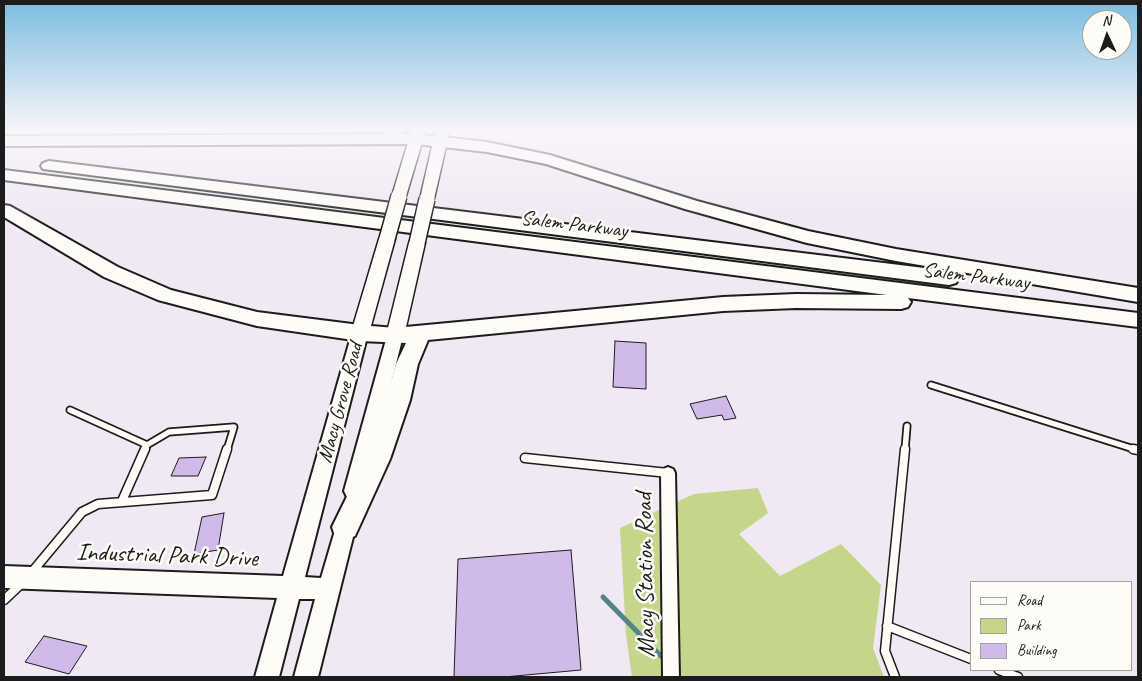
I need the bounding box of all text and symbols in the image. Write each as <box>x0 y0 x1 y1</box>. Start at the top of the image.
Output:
north arrow <box>1082 10 1132 60</box>
text: N <box>1101 12 1111 29</box>
street label: Salem Parkway <box>519 206 629 244</box>
street label: Salem Parkway <box>921 258 1031 296</box>
street label: Macy Grove Road <box>313 340 369 466</box>
street label: Macy Station Road <box>630 492 662 658</box>
street label: Industrial Park Drive <box>76 538 258 574</box>
legend <box>970 581 1132 671</box>
text: Road <box>1017 591 1042 610</box>
text: Park <box>1017 616 1041 635</box>
text: Building <box>1017 641 1056 660</box>

